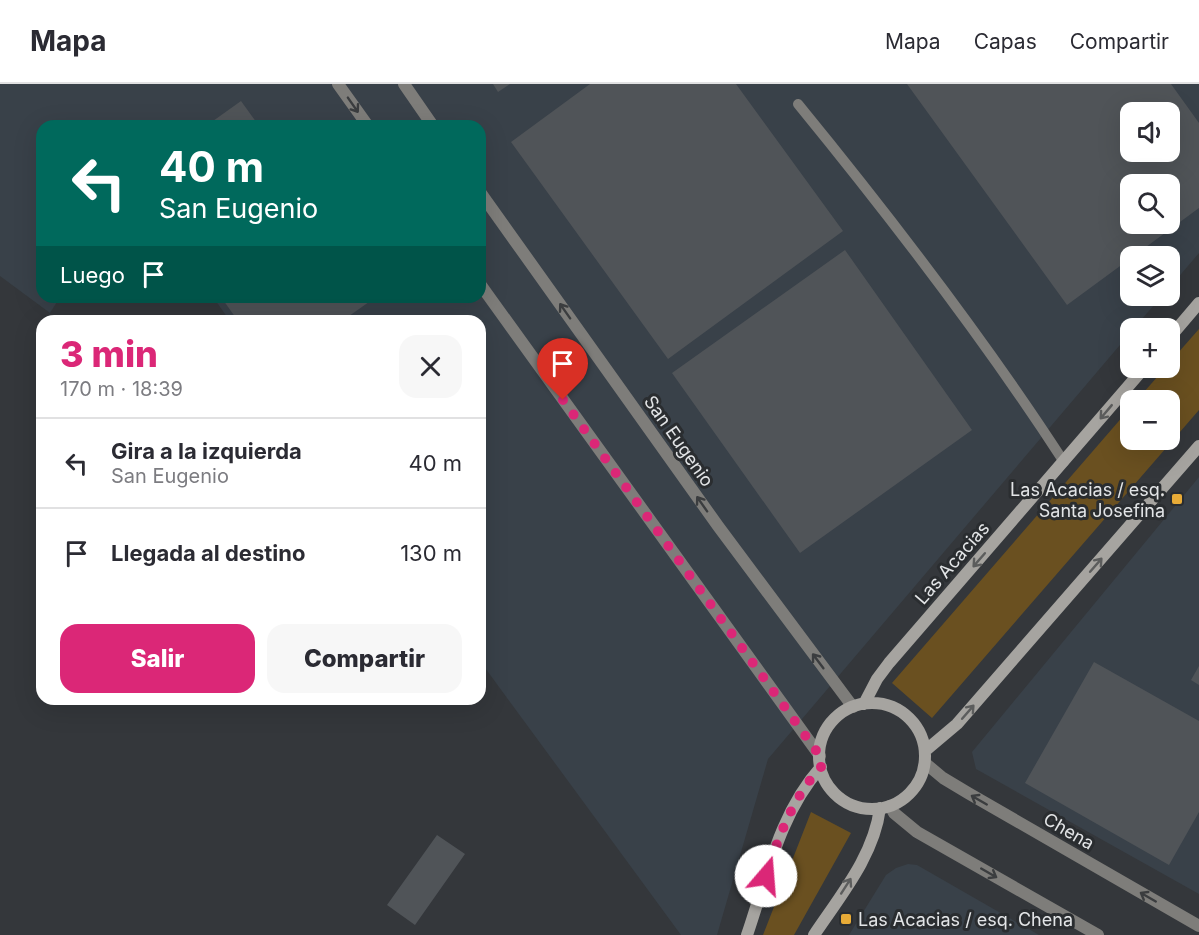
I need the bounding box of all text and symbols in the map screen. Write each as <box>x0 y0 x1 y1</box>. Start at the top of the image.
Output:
text: Mapa <box>30 24 107 58</box>
text: Mapa <box>885 29 941 54</box>
text: Capas <box>974 29 1037 54</box>
text: Compartir <box>1070 29 1169 54</box>
one-way arrow <box>347 96 359 113</box>
map controls <box>1120 102 1180 450</box>
button: sound <box>1120 102 1180 162</box>
text: 40 m <box>159 141 264 192</box>
icon: left <box>60 144 138 222</box>
button: search <box>1120 174 1180 234</box>
text: San Eugenio <box>159 192 318 225</box>
button: layers <box>1120 246 1180 306</box>
icon: arrive <box>137 258 170 291</box>
text: Luego <box>60 262 125 288</box>
one-way arrow <box>559 303 571 319</box>
button: + <box>1120 318 1180 378</box>
text: 3 min <box>60 332 158 376</box>
button: close <box>399 335 462 398</box>
pin <box>537 338 588 400</box>
icon: arrive <box>546 347 579 380</box>
text: 170 m · 18:39 <box>60 377 183 401</box>
button: − <box>1120 390 1180 450</box>
street label: San Eugenio <box>640 392 718 490</box>
one-way arrow <box>1099 404 1113 419</box>
text: Gira a la izquierda <box>111 438 302 464</box>
icon: left <box>60 447 93 480</box>
text: 40 m <box>408 450 462 476</box>
text: San Eugenio <box>111 464 229 488</box>
place label: Las Acacias / esq. Santa Josefina <box>1010 479 1165 521</box>
marker: Las Acacias / esq. Santa Josefina <box>1170 492 1184 506</box>
one-way arrow <box>696 496 708 512</box>
street label: Las Acacias <box>911 518 993 608</box>
icon: arrive <box>60 537 93 570</box>
text: Llegada al destino <box>111 540 305 566</box>
text: 130 m <box>400 540 462 566</box>
one-way arrow <box>972 552 986 567</box>
one-way arrow <box>1089 558 1103 573</box>
button: Salir <box>60 624 255 693</box>
button: Compartir <box>267 624 462 693</box>
one-way arrow <box>812 653 824 669</box>
one-way arrow <box>961 705 975 720</box>
one-way arrow <box>971 793 988 805</box>
street label: Chena <box>1040 808 1098 854</box>
position arrow <box>734 844 798 908</box>
one-way arrow <box>981 868 998 880</box>
one-way arrow <box>840 878 852 895</box>
one-way arrow <box>1140 890 1157 902</box>
place label: Las Acacias / esq. Chena <box>858 909 1073 930</box>
marker: Las Acacias / esq. Chena <box>839 912 853 926</box>

